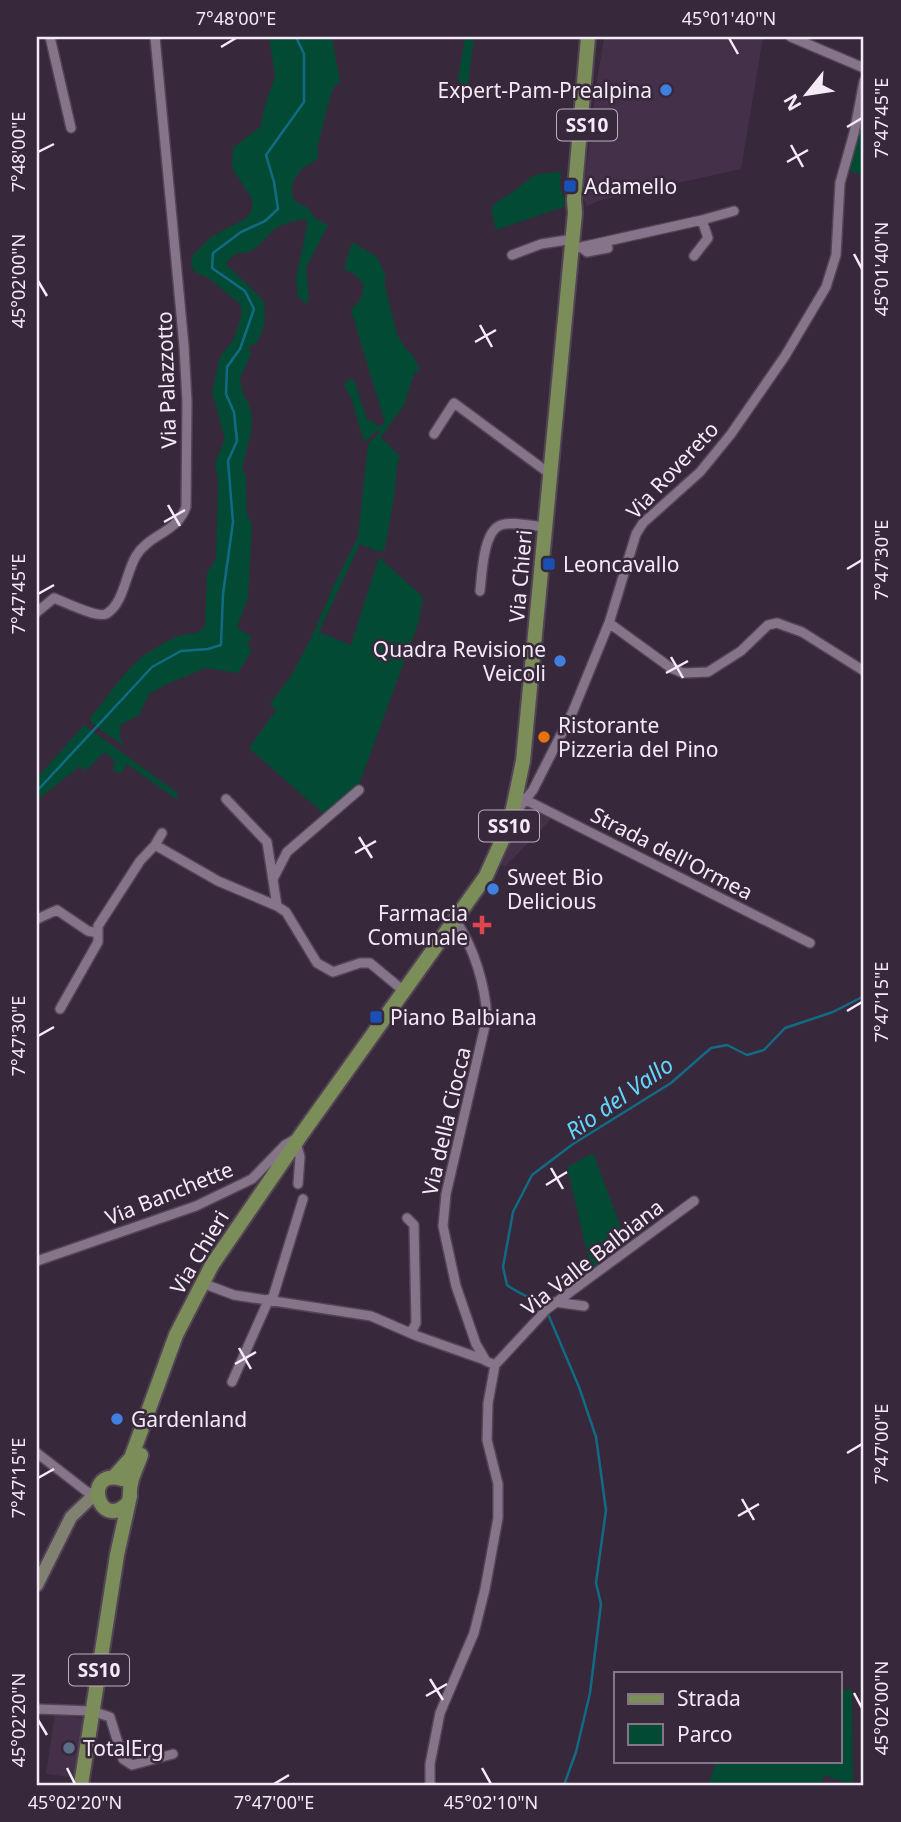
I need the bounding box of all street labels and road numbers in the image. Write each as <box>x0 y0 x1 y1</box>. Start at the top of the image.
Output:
road number: SS10 <box>557 110 617 140</box>
street label: Via Palazzotto <box>150 311 182 449</box>
street label: Via Rovereto <box>620 415 724 525</box>
street label: Via Chieri <box>502 529 538 623</box>
street label: Strada dell'Ormea <box>586 800 758 906</box>
road number: SS10 <box>479 810 539 842</box>
street label: Via della Ciocca <box>415 1044 477 1198</box>
street label: Via Banchette <box>101 1155 237 1231</box>
street label: Via Valle Balbiana <box>515 1193 669 1321</box>
street label: Via Chieri <box>163 1205 235 1299</box>
road number: SS10 <box>69 1654 129 1686</box>

